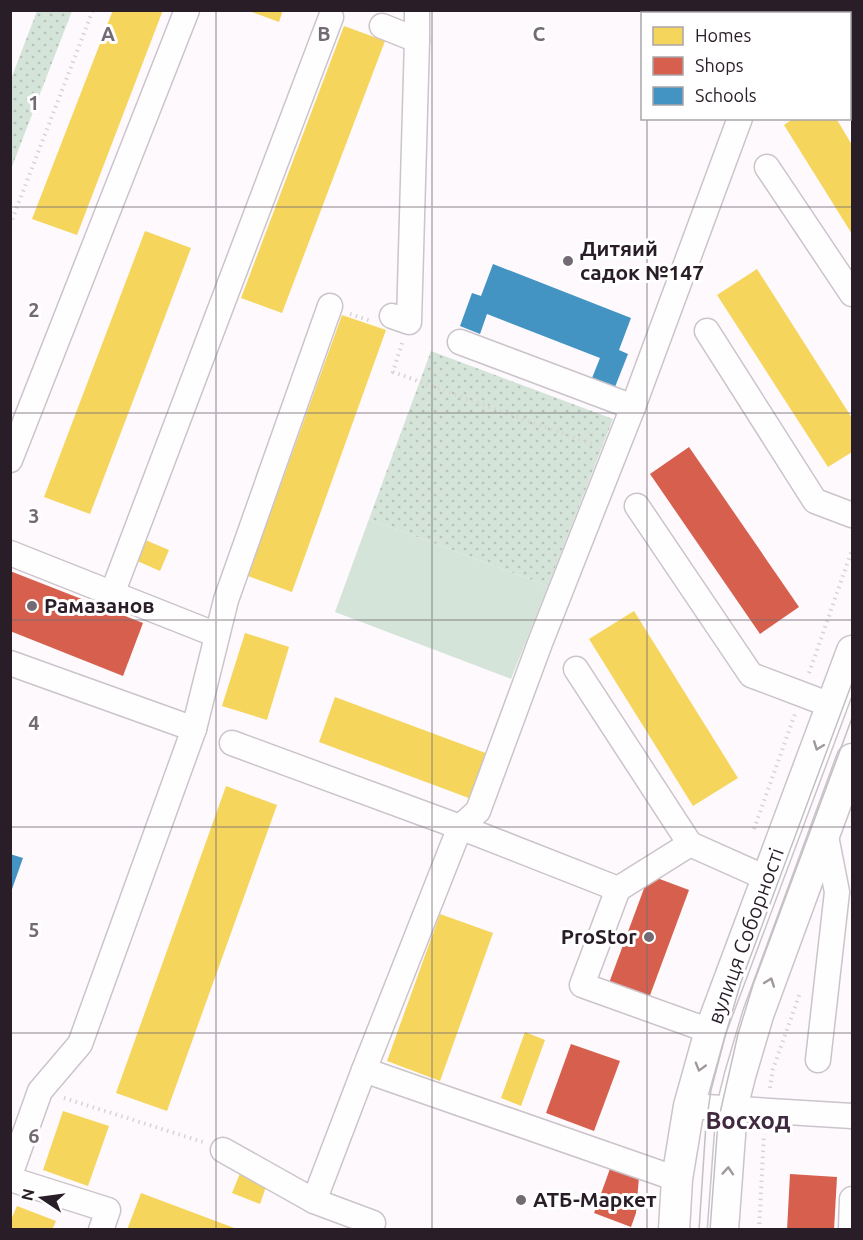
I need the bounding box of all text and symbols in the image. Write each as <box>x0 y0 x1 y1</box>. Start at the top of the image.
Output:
legend <box>641 12 851 120</box>
text: A <box>101 22 115 45</box>
text: B <box>317 22 331 45</box>
text: C <box>533 22 546 45</box>
text: Homes <box>695 25 752 45</box>
text: Shops <box>695 55 744 75</box>
text: Schools <box>695 85 757 105</box>
text: 1 <box>28 91 40 114</box>
place label: Дитяий садок №147 <box>580 236 704 284</box>
marker: Дитяий садок №147 <box>561 254 575 268</box>
text: 2 <box>28 298 40 321</box>
text: 3 <box>28 504 40 527</box>
place label: Рамазанов <box>44 593 155 617</box>
marker: Рамазанов <box>25 599 39 613</box>
text: 4 <box>28 711 40 734</box>
one-way arrow <box>812 740 825 750</box>
street label: вулиця Соборності <box>702 844 788 1027</box>
text: 5 <box>28 918 40 941</box>
place label: ProStor <box>561 924 637 948</box>
marker: ProStor <box>642 930 656 944</box>
one-way arrow <box>762 977 775 988</box>
one-way arrow <box>695 1061 707 1072</box>
district label: Восход <box>705 1107 791 1134</box>
text: 6 <box>28 1124 40 1147</box>
one-way arrow <box>721 1167 734 1176</box>
north arrow <box>12 1168 72 1228</box>
text: N <box>17 1187 37 1202</box>
place label: АТБ-Маркет <box>533 1187 657 1211</box>
marker: АТБ-Маркет <box>514 1193 528 1207</box>

